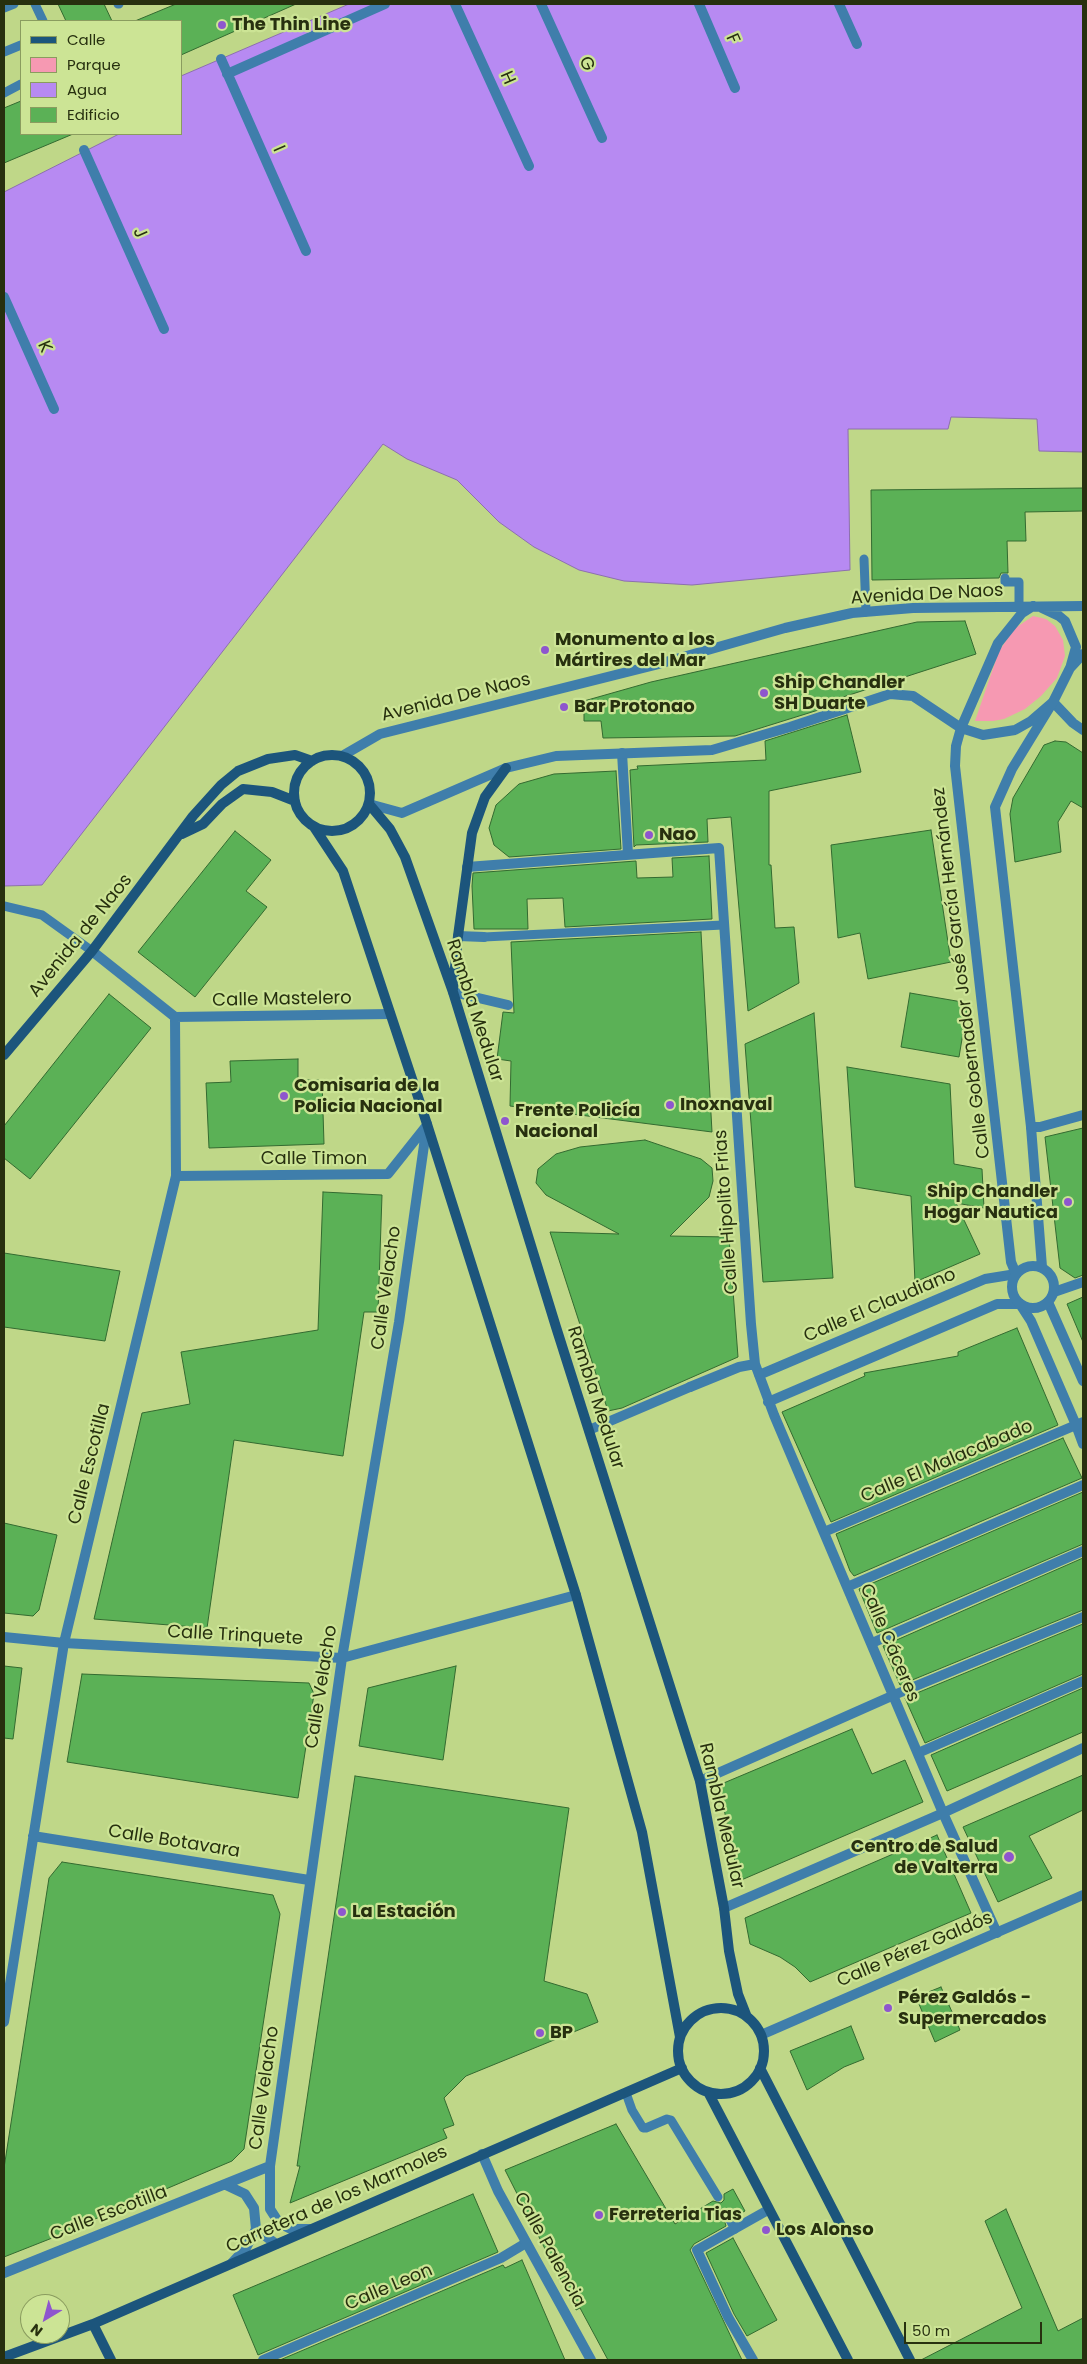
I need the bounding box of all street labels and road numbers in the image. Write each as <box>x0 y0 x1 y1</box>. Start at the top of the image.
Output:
street label: F <box>720 30 744 48</box>
street label: G <box>573 53 599 75</box>
street label: H <box>495 68 519 88</box>
street label: I <box>267 143 289 155</box>
street label: J <box>127 224 151 242</box>
street label: K <box>32 338 56 356</box>
street label: Avenida De Naos <box>850 580 1004 610</box>
street label: Avenida De Naos <box>379 669 533 727</box>
street label: Calle Gobernador José García Hernández <box>928 786 996 1160</box>
street label: Avenida de Naos <box>25 870 137 1002</box>
street label: Rambla Medular <box>441 937 507 1085</box>
street label: Calle Mastelero <box>212 988 352 1012</box>
street label: Calle Hipolito Frias <box>710 1129 744 1295</box>
street label: Calle Timon <box>261 1148 367 1170</box>
street label: Calle Velacho <box>368 1225 406 1351</box>
street label: Calle El Claudiano <box>801 1264 959 1348</box>
street label: Rambla Medular <box>562 1324 628 1472</box>
street label: Calle Escotilla <box>65 1401 115 1527</box>
street label: Calle El Malacabado <box>858 1416 1036 1508</box>
street label: Calle Cáceres <box>854 1581 924 1705</box>
street label: Calle Trinquete <box>167 1622 303 1650</box>
street label: Calle Velacho <box>302 1624 342 1750</box>
street label: Rambla Medular <box>694 1741 748 1891</box>
street label: Calle Botavara <box>106 1821 242 1863</box>
street label: Calle Pérez Galdós <box>834 1907 996 1993</box>
street label: Calle Velacho <box>246 2025 284 2151</box>
street label: Carretera de los Marmoles <box>223 2141 451 2259</box>
street label: Calle Escotilla <box>47 2182 171 2246</box>
street label: Calle Palencia <box>509 2189 589 2311</box>
street label: Calle Leon <box>342 2260 436 2316</box>

